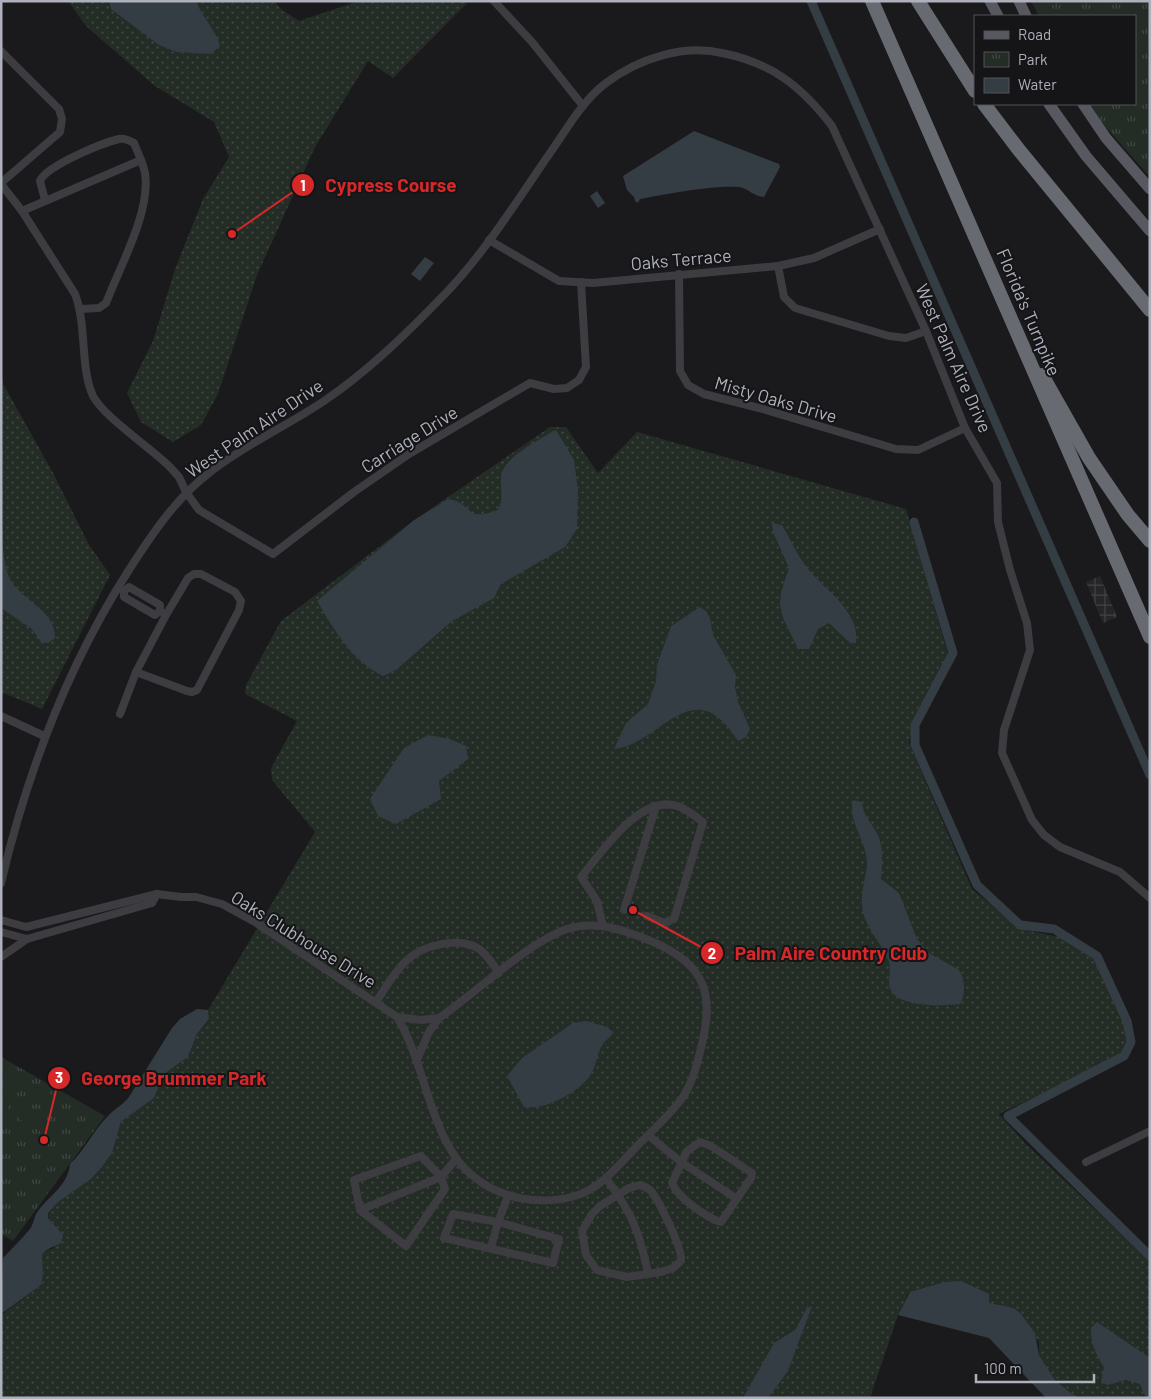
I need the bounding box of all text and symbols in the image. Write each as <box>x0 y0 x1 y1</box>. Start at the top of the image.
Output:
legend <box>974 15 1136 105</box>
text: Road <box>1018 25 1051 43</box>
text: Park <box>1018 50 1048 68</box>
text: Water <box>1018 75 1057 93</box>
callout: Cypress Course <box>290 168 467 202</box>
text: Cypress Course <box>325 173 457 196</box>
text: 1 <box>300 176 306 194</box>
street label: Oaks Terrace <box>630 244 732 274</box>
street label: Florida's Turnpike <box>992 245 1066 379</box>
street label: West Palm Aire Drive <box>911 280 997 436</box>
street label: Misty Oaks Drive <box>712 371 840 427</box>
street label: West Palm Aire Drive <box>181 374 327 482</box>
street label: Carriage Drive <box>357 401 461 477</box>
street label: Oaks Clubhouse Drive <box>227 885 381 993</box>
callout: Palm Aire Country Club <box>700 936 937 970</box>
text: Palm Aire Country Club <box>735 941 927 964</box>
text: 2 <box>708 944 716 962</box>
callout: George Brummer Park <box>46 1061 277 1095</box>
text: George Brummer Park <box>81 1066 267 1089</box>
text: 3 <box>55 1068 63 1086</box>
scale bar <box>976 1352 1094 1384</box>
text: 100 m <box>984 1359 1022 1377</box>

